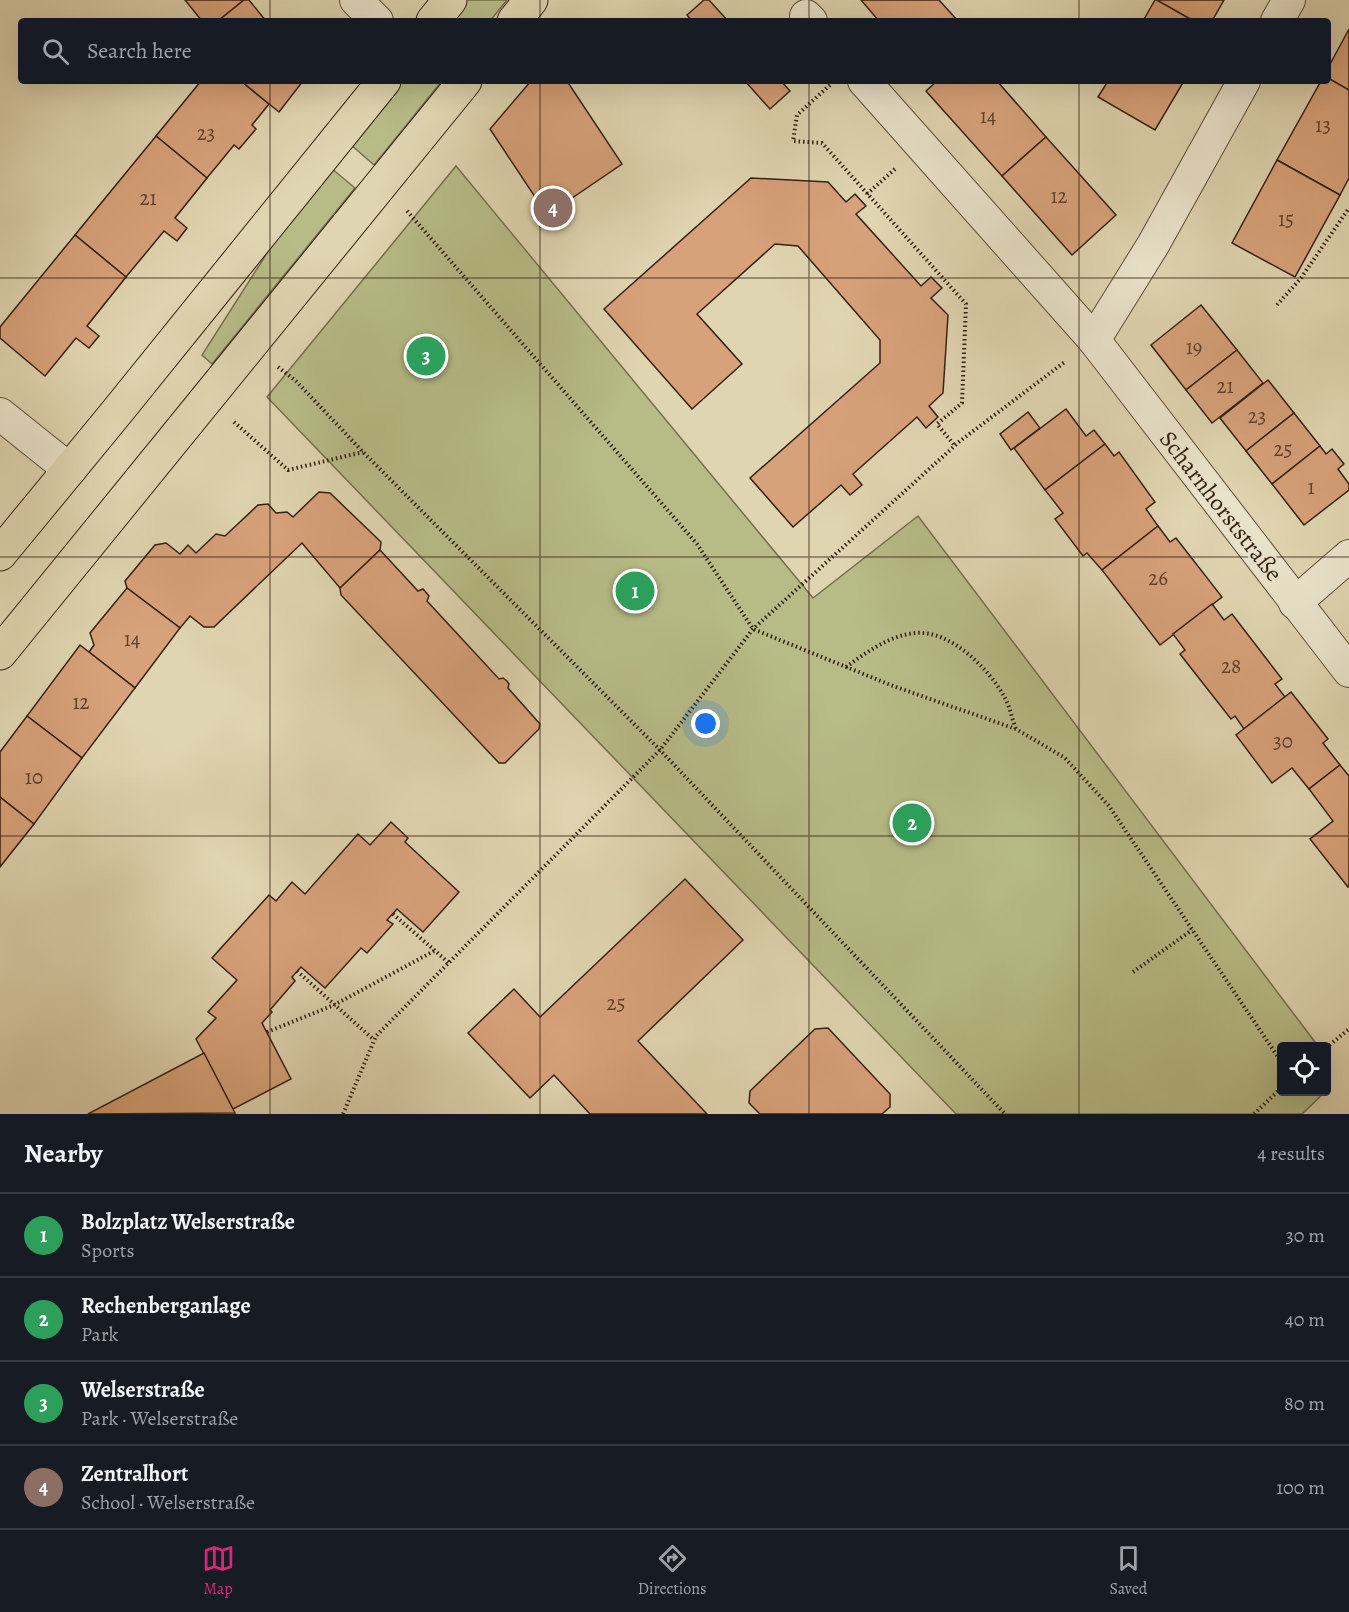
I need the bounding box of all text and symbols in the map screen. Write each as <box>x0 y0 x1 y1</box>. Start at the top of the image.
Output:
search box <box>18 18 1331 84</box>
icon: search <box>39 35 72 68</box>
text: Search here <box>87 36 192 66</box>
house number: 14 <box>980 102 996 130</box>
house number: 13 <box>1315 111 1331 139</box>
house number: 23 <box>197 119 215 147</box>
house number: 12 <box>1050 182 1068 210</box>
house number: 21 <box>139 184 157 212</box>
pin: 4 <box>534 186 572 230</box>
house number: 15 <box>1278 205 1294 233</box>
house number: 19 <box>1186 333 1202 361</box>
pin: 3 <box>406 334 446 378</box>
house number: 21 <box>1216 372 1234 400</box>
house number: 23 <box>1248 402 1266 430</box>
street label: Scharnhorststraße <box>1152 424 1290 588</box>
house number: 25 <box>1273 435 1293 463</box>
house number: 1 <box>1307 473 1315 501</box>
house number: 26 <box>1148 564 1168 592</box>
pin: 1 <box>616 568 654 614</box>
house number: 14 <box>124 625 140 653</box>
house number: 28 <box>1221 652 1241 680</box>
house number: 12 <box>72 688 90 716</box>
your location <box>691 709 720 738</box>
house number: 30 <box>1273 727 1293 755</box>
house number: 10 <box>25 763 43 791</box>
pin: 2 <box>892 800 932 846</box>
house number: 25 <box>606 989 626 1017</box>
map controls <box>1277 1042 1331 1096</box>
button: locate <box>1277 1042 1331 1096</box>
text: Nearby <box>24 1136 103 1171</box>
text: 4 results <box>1257 1140 1325 1167</box>
text: Bolzplatz Welserstraße <box>81 1207 295 1237</box>
text: 1 <box>40 1222 47 1249</box>
text: 30 m <box>1285 1222 1325 1249</box>
text: Sports <box>81 1237 134 1264</box>
text: Rechenberganlage <box>81 1291 251 1321</box>
text: 2 <box>39 1306 48 1333</box>
text: 40 m <box>1285 1306 1325 1333</box>
text: Park <box>81 1321 119 1348</box>
text: Welserstraße <box>81 1375 205 1405</box>
text: 3 <box>39 1390 48 1417</box>
text: 80 m <box>1284 1390 1325 1417</box>
text: Park · Welserstraße <box>81 1405 238 1432</box>
text: Zentralhort <box>81 1459 188 1489</box>
text: 4 <box>39 1474 48 1501</box>
text: 100 m <box>1276 1474 1325 1501</box>
text: School · Welserstraße <box>81 1489 255 1516</box>
tab: Map <box>202 1542 235 1600</box>
tab: Directions <box>638 1542 706 1600</box>
tab: Saved <box>1109 1542 1147 1600</box>

